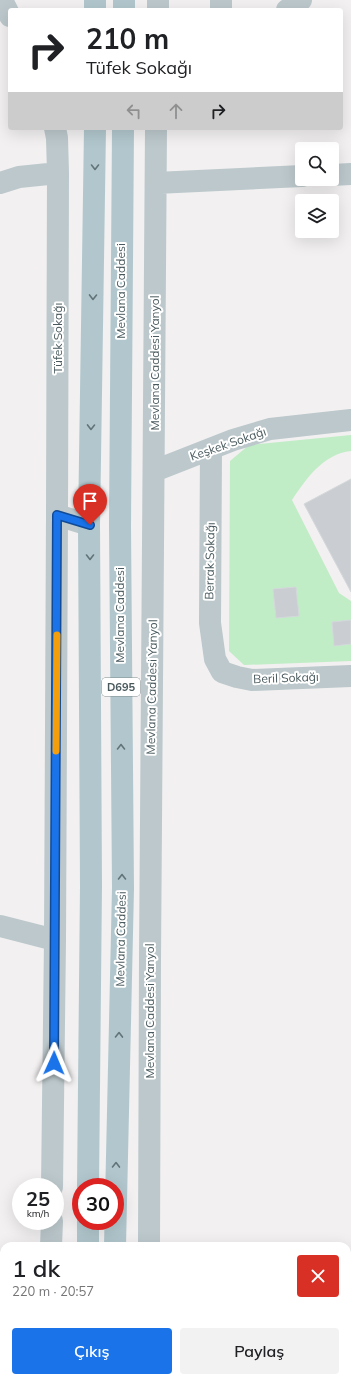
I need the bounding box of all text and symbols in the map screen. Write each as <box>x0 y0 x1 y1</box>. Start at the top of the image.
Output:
text: 210 m <box>86 21 169 56</box>
icon: right <box>20 24 72 76</box>
text: Tüfek Sokağı <box>86 56 192 79</box>
icon: left <box>123 100 145 122</box>
icon: ahead <box>165 100 187 122</box>
icon: right <box>207 100 229 122</box>
map controls <box>295 142 339 238</box>
button: search <box>295 142 339 186</box>
one-way arrow <box>90 164 99 170</box>
button: layers <box>295 194 339 238</box>
street label: Mevlana Caddesi <box>113 243 128 339</box>
one-way arrow <box>89 294 97 300</box>
street label: Mevlana Caddesi Yanyol <box>147 295 162 431</box>
street label: Tüfek Sokağı <box>50 303 65 373</box>
street label: Keşkek Sokağı <box>188 423 268 464</box>
one-way arrow <box>87 424 95 430</box>
pin <box>73 484 107 525</box>
icon: arrive <box>79 490 101 512</box>
street label: Berrak Sokağı <box>201 522 218 600</box>
one-way arrow <box>86 554 94 560</box>
street label: Mevlana Caddesi <box>112 567 127 663</box>
street label: Mevlana Caddesi Yanyol <box>143 619 160 755</box>
street label: Beril Sokağı <box>253 669 319 686</box>
road number: D695 <box>102 678 140 696</box>
one-way arrow <box>117 744 125 750</box>
one-way arrow <box>118 874 127 880</box>
street label: Mevlana Caddesi <box>112 891 129 987</box>
street label: Mevlana Caddesi Yanyol <box>142 943 157 1079</box>
one-way arrow <box>115 1032 123 1038</box>
position arrow <box>33 1042 75 1084</box>
one-way arrow <box>112 1162 121 1168</box>
speed limit sign: 30 <box>72 1178 124 1230</box>
text: 25 <box>26 1186 50 1211</box>
text: km/h <box>27 1207 49 1220</box>
text: 1 dk <box>12 1253 60 1283</box>
button: close <box>297 1255 339 1297</box>
text: 220 m · 20:57 <box>12 1283 94 1299</box>
button: Çıkış <box>12 1328 172 1374</box>
button: Paylaş <box>180 1328 339 1374</box>

